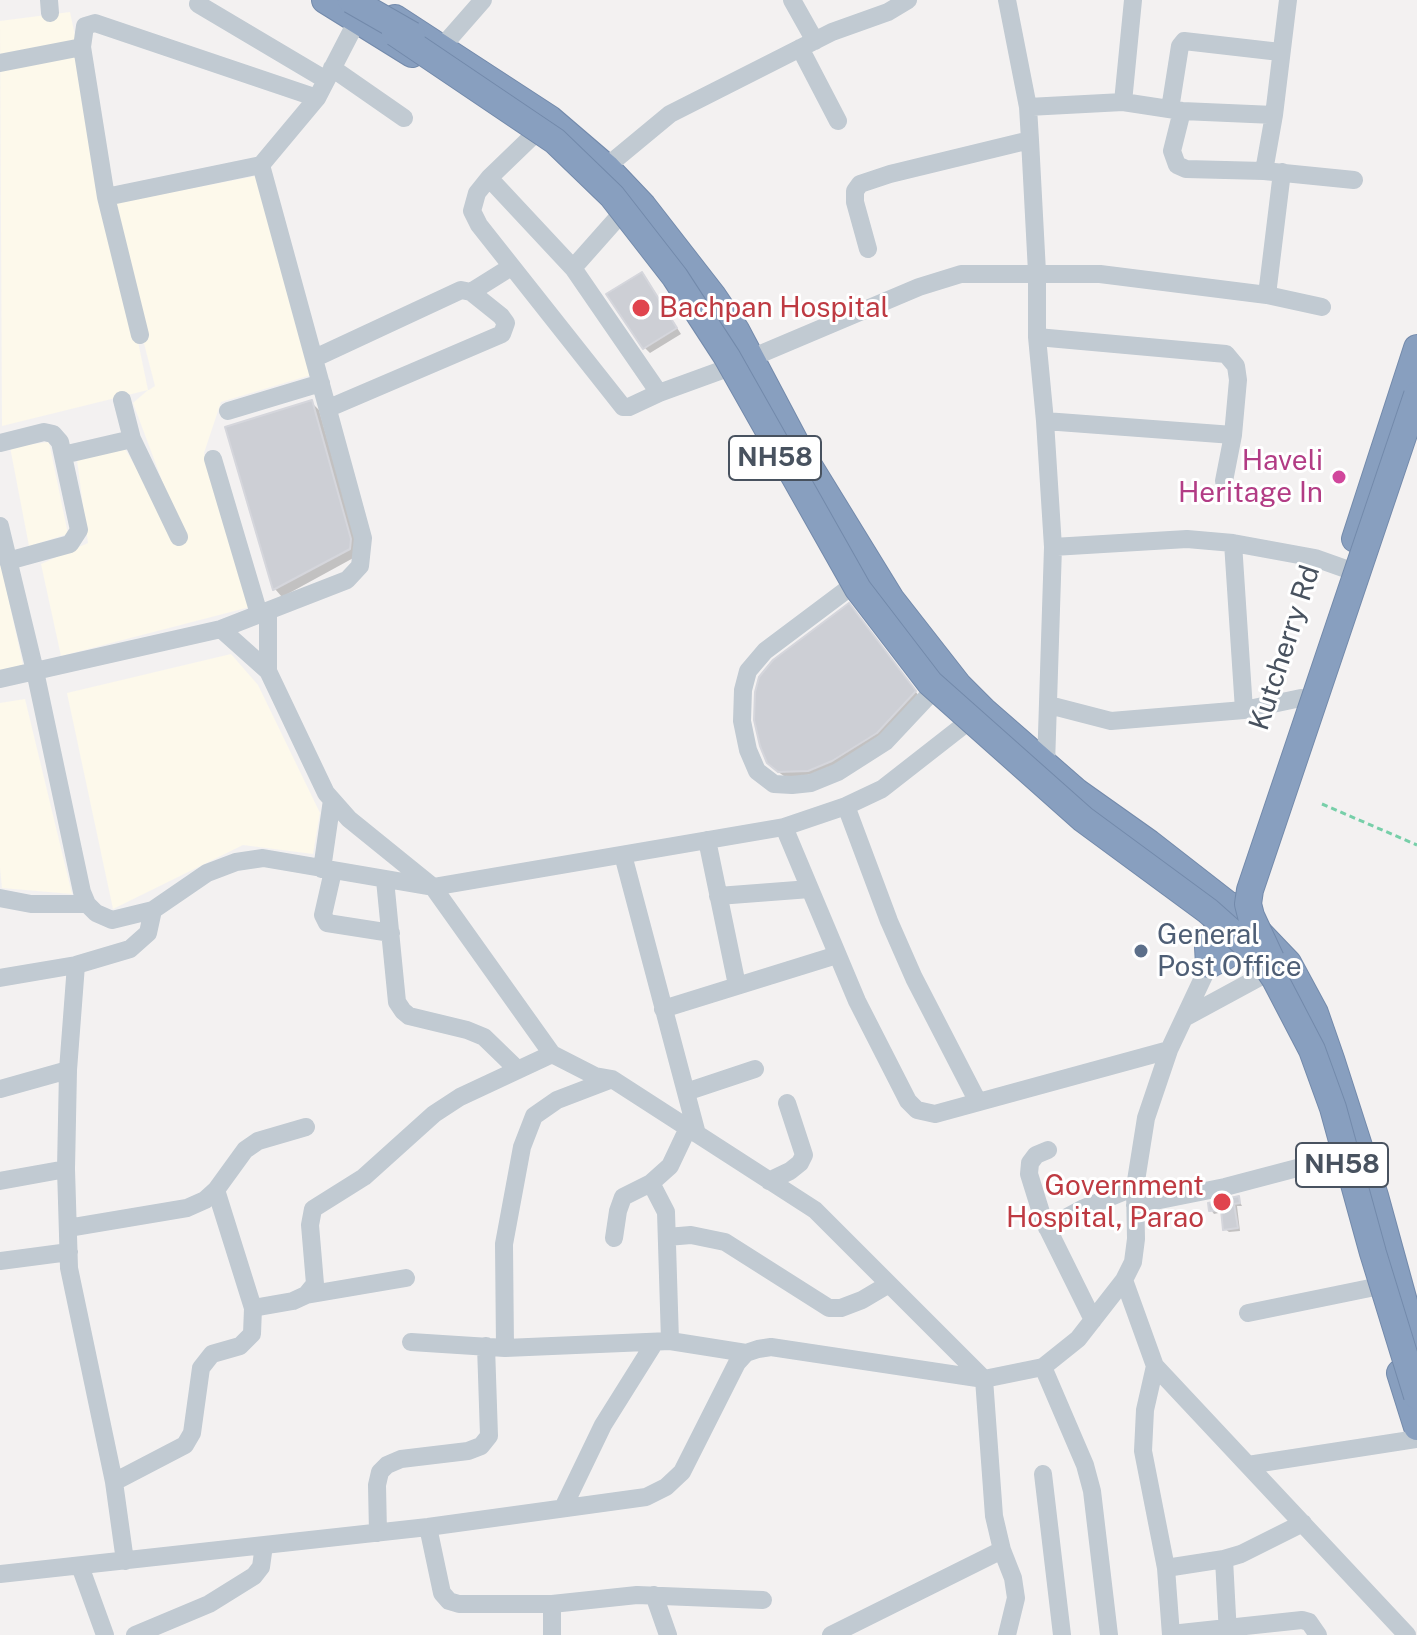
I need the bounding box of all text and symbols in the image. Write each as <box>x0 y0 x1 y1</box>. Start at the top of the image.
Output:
place label: Bachpan Hospital <box>659 291 889 325</box>
marker: Bachpan Hospital <box>630 297 652 319</box>
road number: NH58 <box>729 436 821 480</box>
place label: Haveli Heritage In <box>1178 444 1323 510</box>
marker: Haveli Heritage In <box>1330 468 1348 486</box>
street label: Kutcherry Rd <box>1243 561 1327 735</box>
place label: General Post Office <box>1157 918 1302 984</box>
marker: General Post Office <box>1132 942 1150 960</box>
road number: NH58 <box>1296 1143 1388 1187</box>
place label: Government Hospital, Parao <box>1006 1169 1204 1235</box>
marker: Government Hospital, Parao <box>1211 1191 1233 1213</box>

